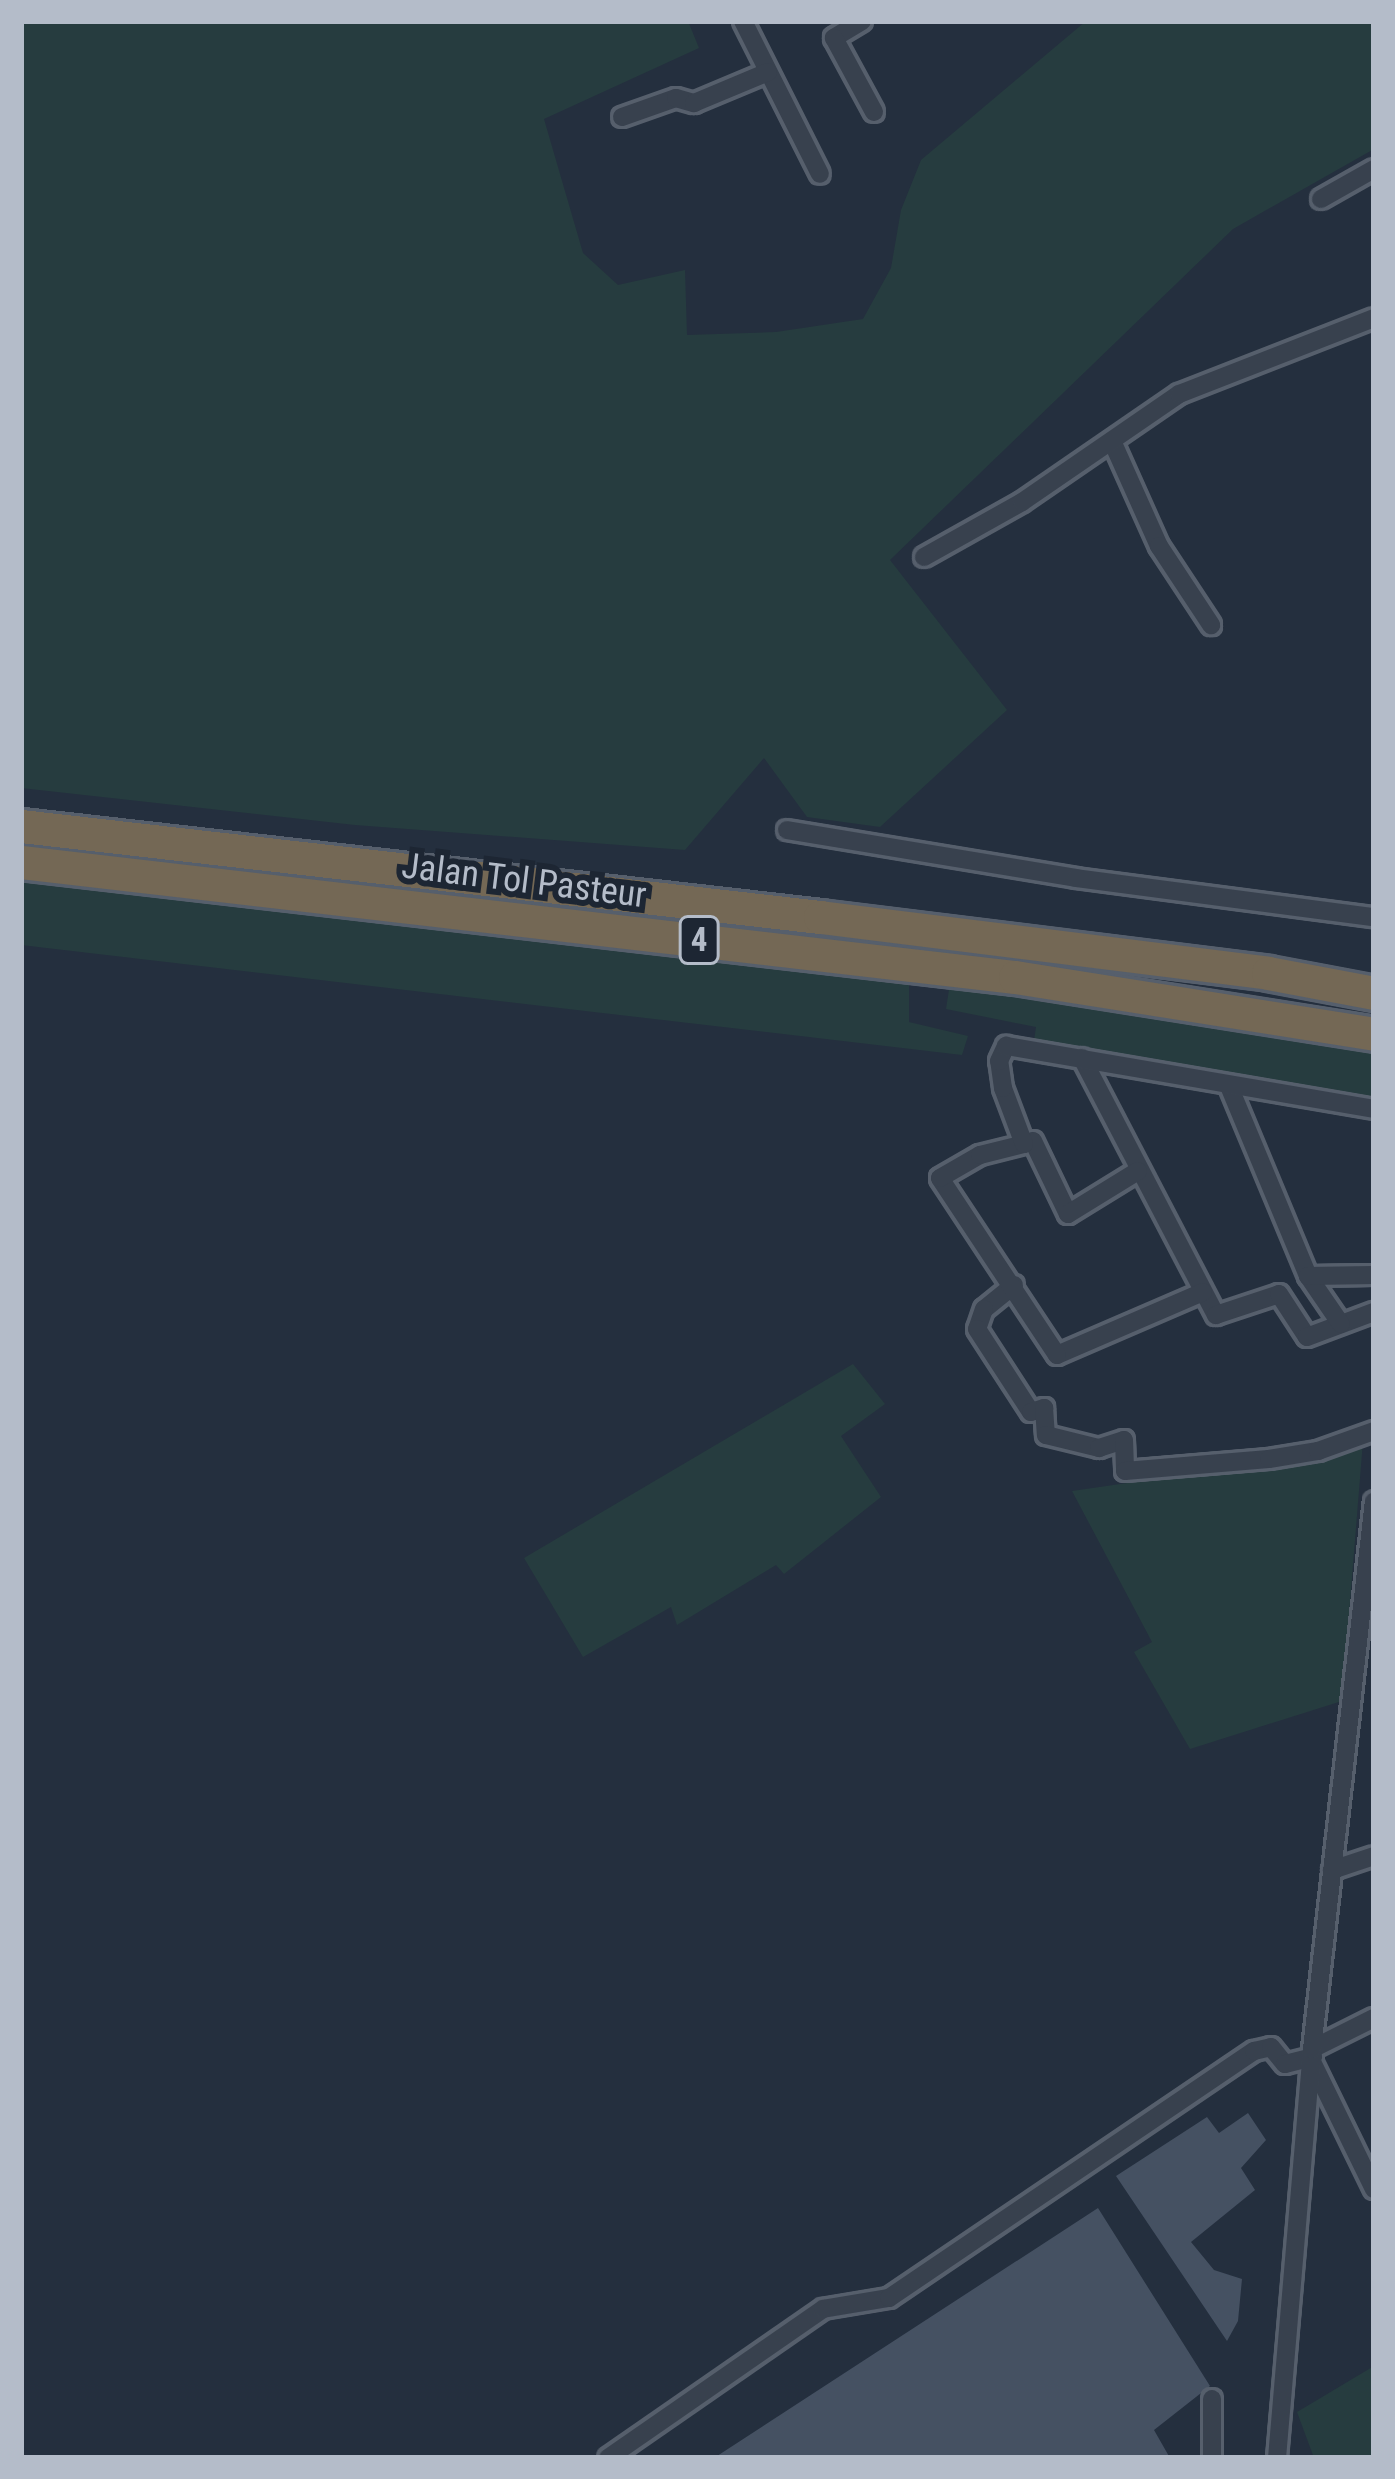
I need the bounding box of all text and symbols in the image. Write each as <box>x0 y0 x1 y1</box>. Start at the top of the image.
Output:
street label: Jalan Tol Pasteur <box>399 845 649 917</box>
road number: 4 <box>678 913 720 967</box>

